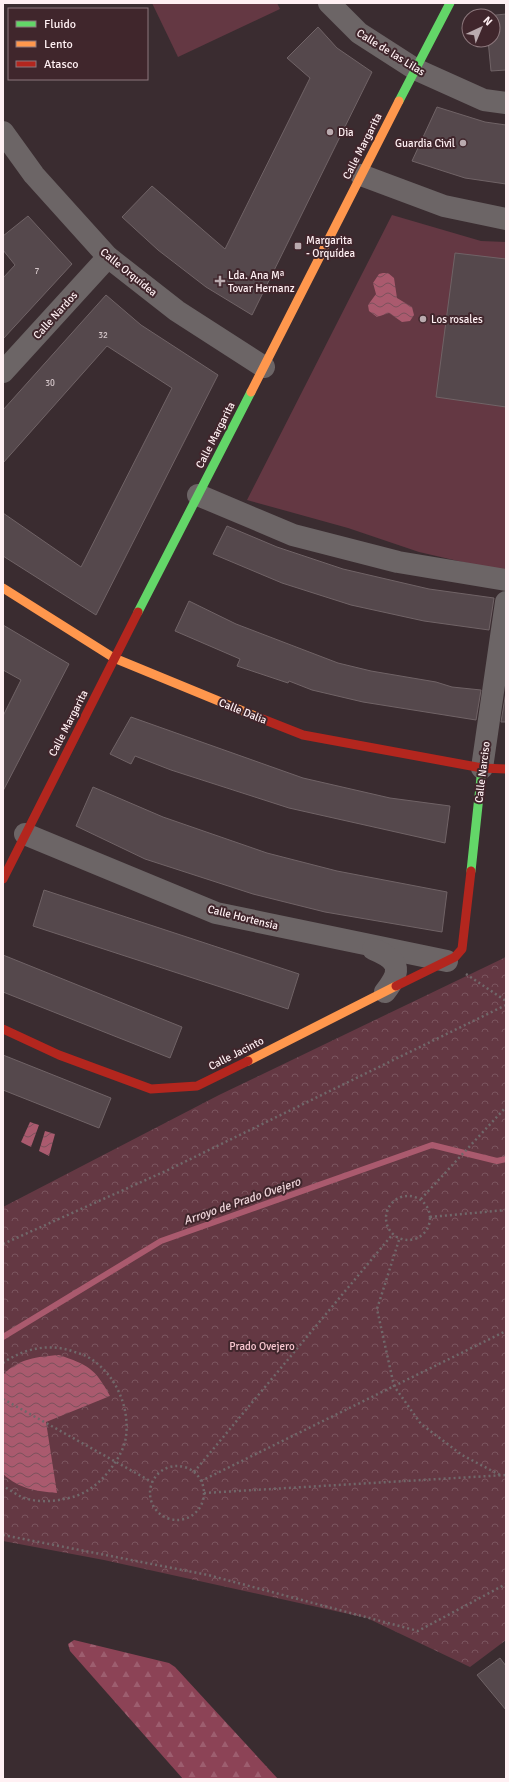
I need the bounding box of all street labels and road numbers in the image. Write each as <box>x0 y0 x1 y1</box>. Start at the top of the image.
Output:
street label: Calle de las Lilas <box>354 26 428 79</box>
street label: Calle Margarita <box>340 111 385 182</box>
street label: Calle Orquídea <box>98 246 160 299</box>
street label: Calle Nardos <box>31 289 80 342</box>
street label: Calle Margarita <box>193 400 238 471</box>
street label: Calle Margarita <box>46 688 91 759</box>
street label: Calle Dalia <box>217 696 269 727</box>
street label: Calle Narciso <box>472 740 493 804</box>
street label: Calle Hortensia <box>206 902 280 933</box>
street label: Calle Jacinto <box>206 1034 266 1073</box>

